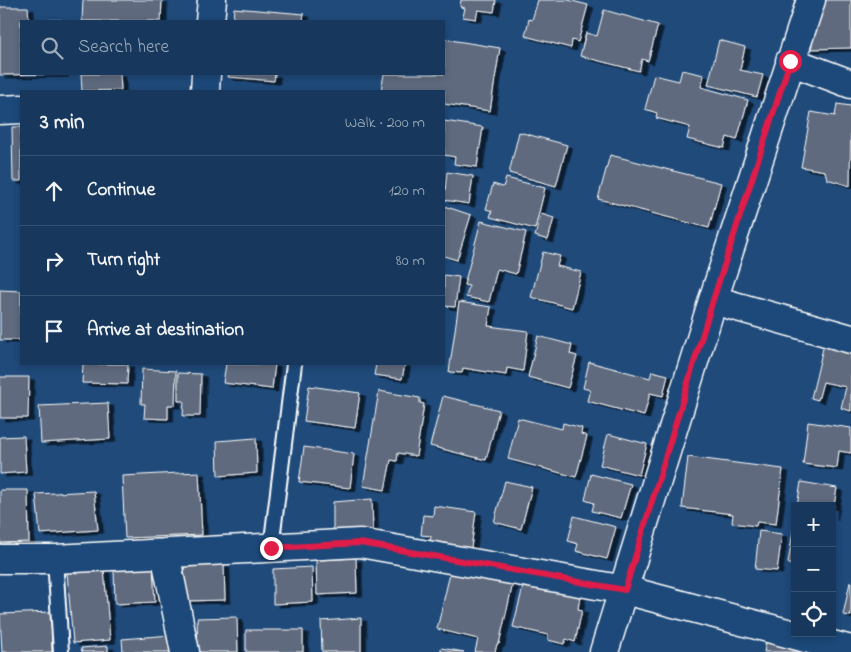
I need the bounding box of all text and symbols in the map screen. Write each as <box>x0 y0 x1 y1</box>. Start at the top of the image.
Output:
search box <box>20 20 445 75</box>
icon: search <box>38 34 66 62</box>
text: Search here <box>78 34 169 61</box>
route start <box>779 50 802 73</box>
text: 3 min <box>40 108 84 138</box>
text: Walk · 200 m <box>345 111 425 135</box>
icon: ahead <box>40 177 68 205</box>
text: Continue <box>87 177 155 204</box>
text: 120 m <box>389 179 425 203</box>
icon: right <box>40 247 68 275</box>
text: Turn right <box>87 247 160 274</box>
text: 80 m <box>396 249 425 273</box>
icon: arrive <box>40 317 68 345</box>
text: Arrive at destination <box>87 317 244 344</box>
map controls <box>791 502 836 637</box>
button: + <box>791 502 836 547</box>
route end <box>260 537 283 560</box>
button: − <box>791 547 836 592</box>
button: locate <box>791 592 836 637</box>

